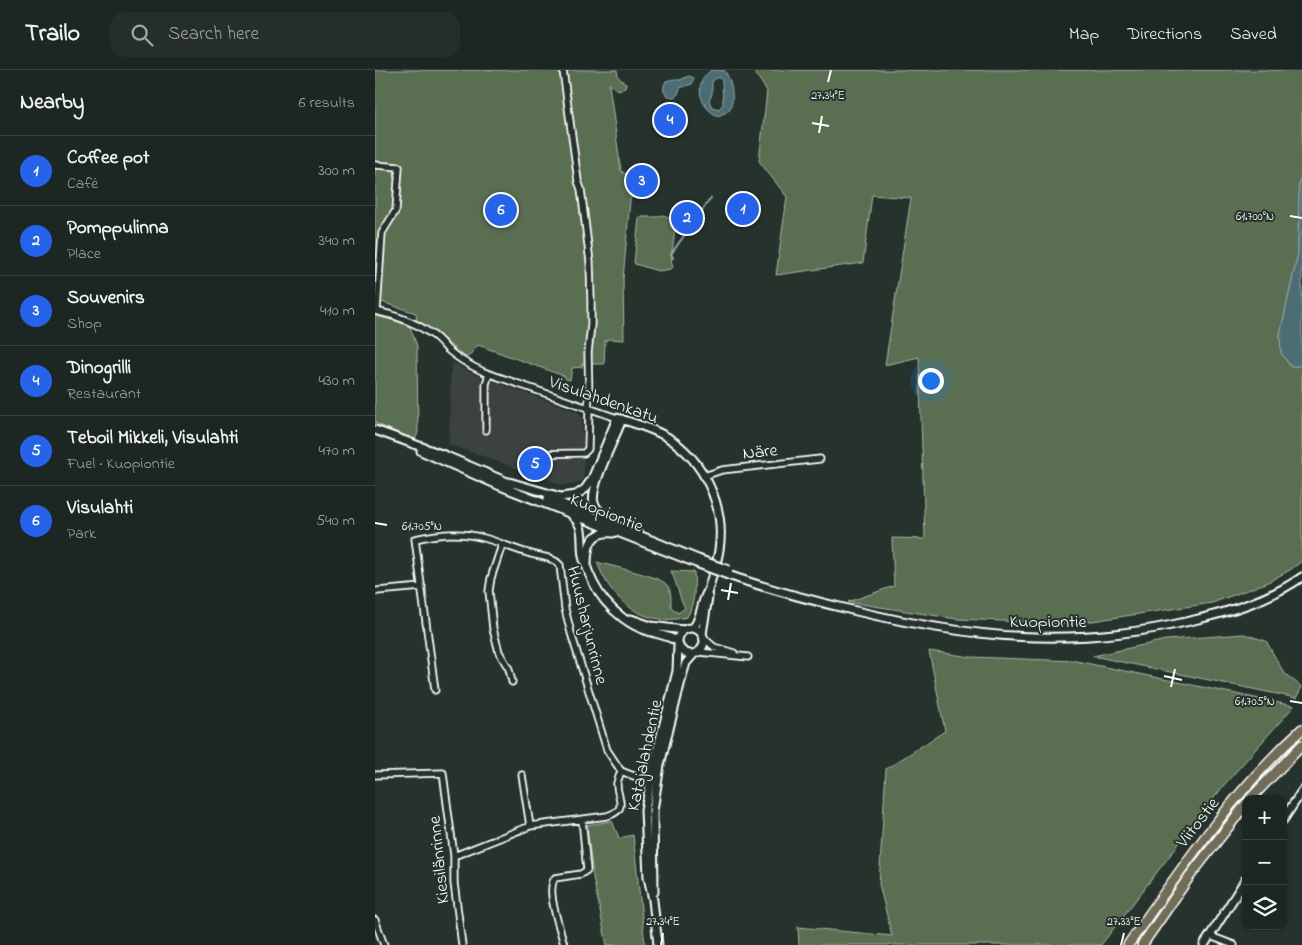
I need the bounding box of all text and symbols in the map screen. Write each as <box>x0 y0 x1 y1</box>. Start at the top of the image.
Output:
search box <box>110 12 460 57</box>
text: Trailo <box>25 17 80 52</box>
icon: search <box>128 21 156 49</box>
text: Search here <box>168 21 259 48</box>
text: Map <box>1069 22 1099 48</box>
text: Directions <box>1127 22 1202 48</box>
text: Saved <box>1230 22 1277 48</box>
text: 27.34°E <box>811 87 845 105</box>
text: Nearby <box>20 88 84 118</box>
text: 6 results <box>298 91 355 115</box>
pin: 4 <box>654 101 686 139</box>
text: Coffee pot <box>67 145 149 172</box>
text: 1 <box>33 159 39 183</box>
text: 300 m <box>318 159 355 183</box>
pin: 3 <box>626 162 658 200</box>
text: Café <box>67 172 98 196</box>
pin: 1 <box>727 190 759 228</box>
pin: 6 <box>485 191 517 229</box>
pin: 2 <box>671 199 703 237</box>
text: 61.700°N <box>1236 208 1274 226</box>
text: Pomppulinna <box>67 215 169 242</box>
text: 2 <box>32 229 40 253</box>
text: 340 m <box>318 229 355 253</box>
text: Place <box>67 242 101 266</box>
text: Souvenirs <box>67 285 145 312</box>
text: 3 <box>33 299 39 323</box>
text: 410 m <box>320 299 355 323</box>
text: Shop <box>67 312 102 336</box>
text: Dinogrilli <box>67 355 131 382</box>
your location <box>918 368 944 394</box>
text: 4 <box>33 369 39 393</box>
text: 430 m <box>318 369 355 393</box>
street label: Visulahdenkatu <box>544 370 662 432</box>
text: Restaurant <box>67 382 141 406</box>
text: Teboil Mikkeli, Visulahti <box>67 425 238 452</box>
street label: Näre <box>741 438 780 468</box>
text: 5 <box>31 439 41 463</box>
text: 470 m <box>318 439 355 463</box>
pin: 5 <box>519 445 551 483</box>
text: Fuel · Kuopiontie <box>67 452 175 476</box>
street label: Kuopiontie <box>566 487 648 541</box>
text: Visulahti <box>67 495 133 522</box>
text: 6 <box>32 509 40 533</box>
text: 540 m <box>316 509 355 533</box>
text: 61.705°N <box>402 518 442 536</box>
text: Park <box>67 522 96 546</box>
street label: Huusharjunrinne <box>559 563 614 688</box>
street label: Kuopiontie <box>1010 610 1087 636</box>
text: 61.705°N <box>1235 693 1275 711</box>
street label: Katajalahdentie <box>621 696 671 814</box>
street label: Viitostie <box>1170 792 1227 855</box>
map controls <box>1242 795 1287 930</box>
button: + <box>1242 795 1287 840</box>
street label: Kiesilänrinne <box>422 814 458 905</box>
button: − <box>1242 840 1287 885</box>
button: layers <box>1242 885 1287 930</box>
text: 27.34°E <box>646 913 680 931</box>
text: 27.33°E <box>1107 913 1141 931</box>

